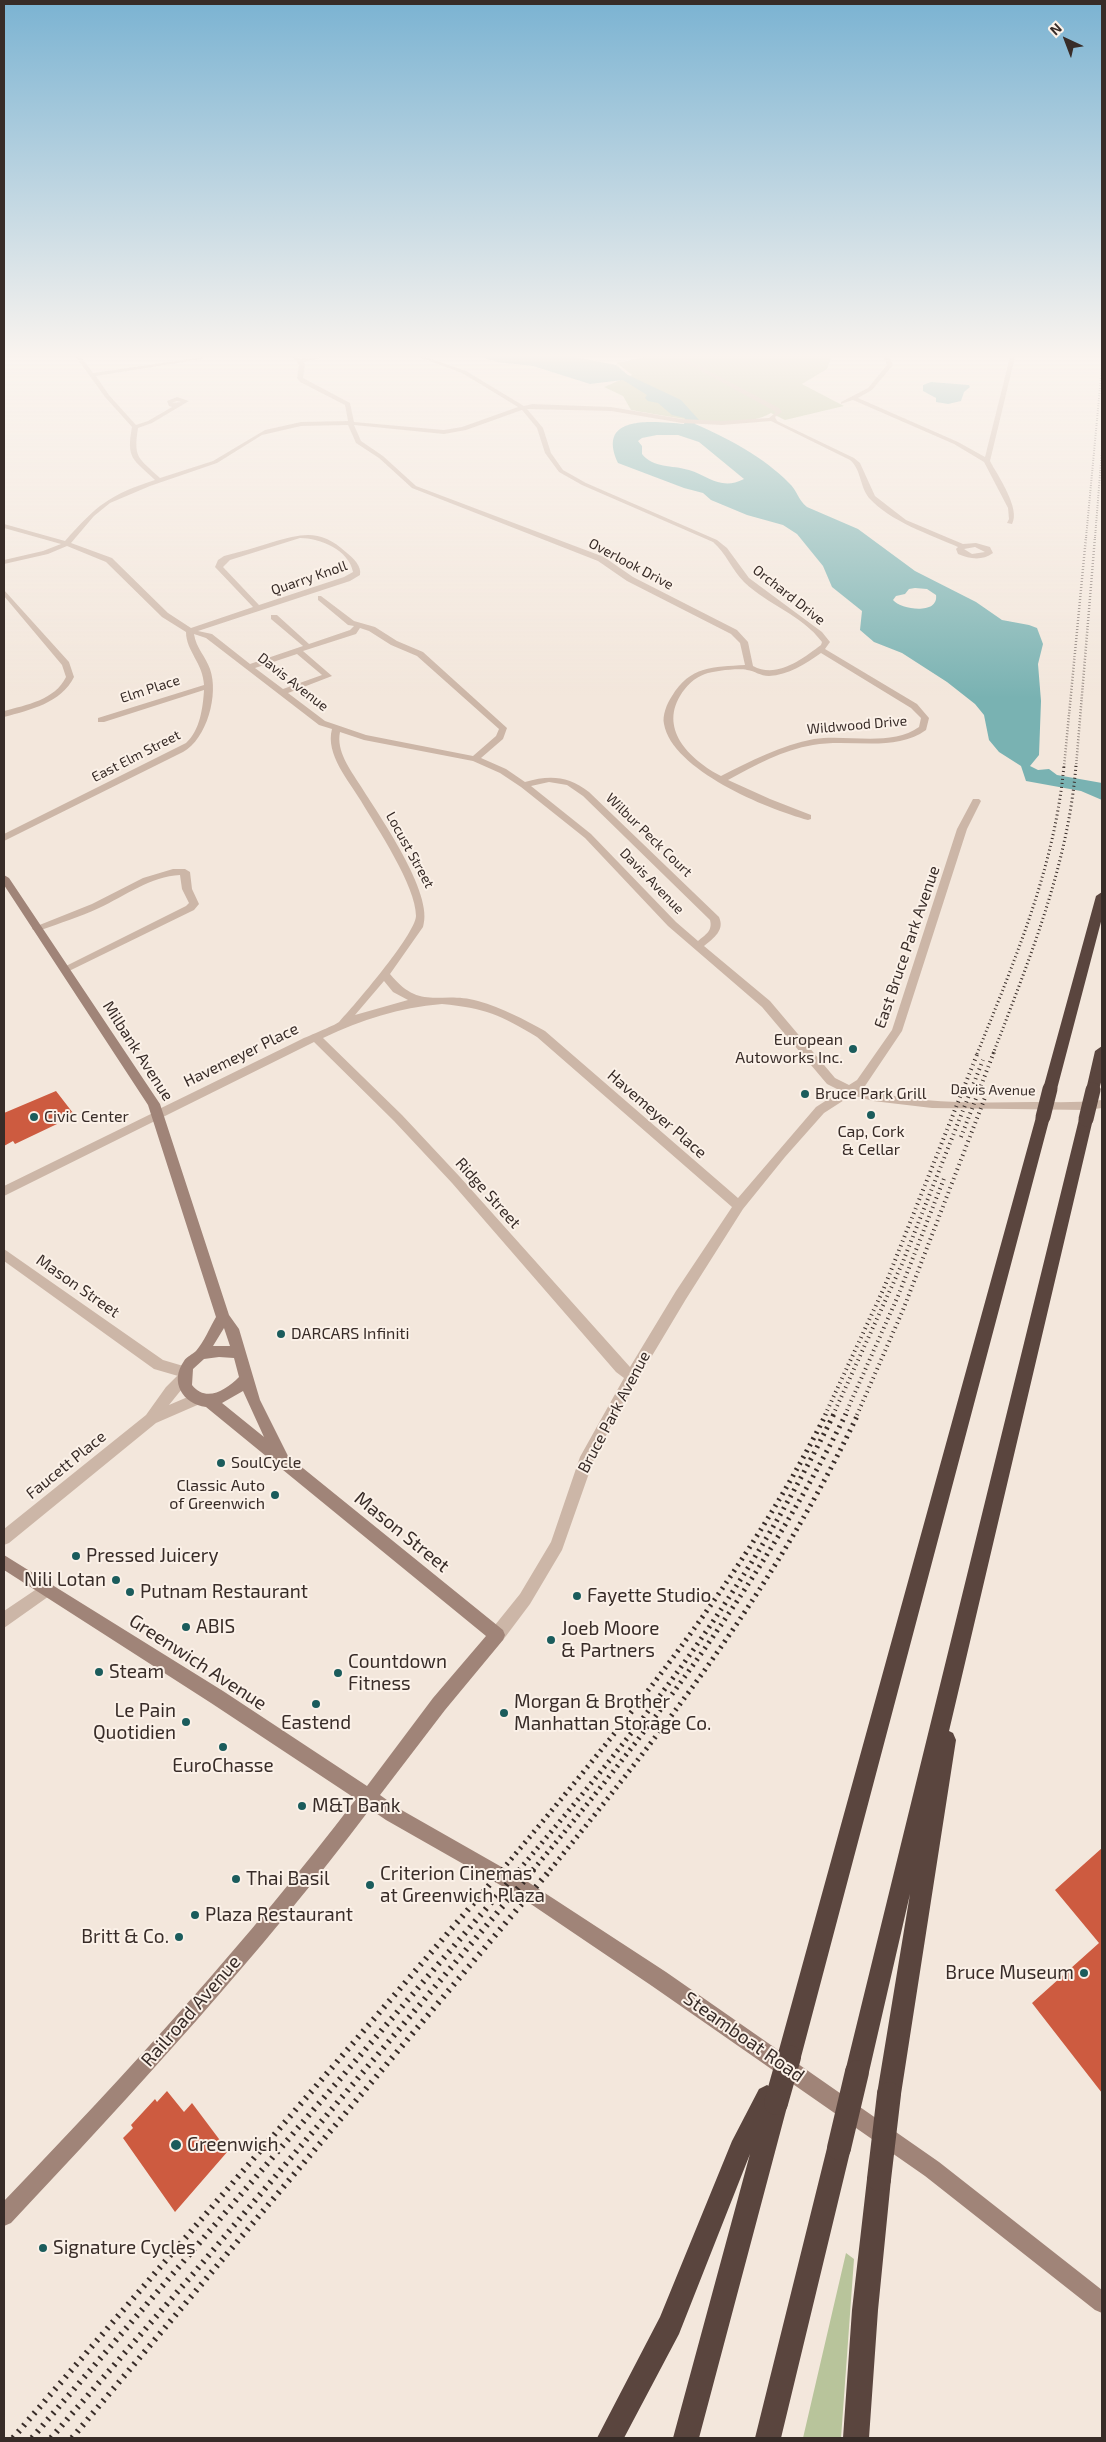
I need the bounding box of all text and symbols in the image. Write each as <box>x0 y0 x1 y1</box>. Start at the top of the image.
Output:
north arrow <box>1041 15 1091 65</box>
text: N <box>1046 19 1065 38</box>
street label: Overlook Drive <box>586 535 676 593</box>
street label: Quarry Knoll <box>269 557 349 599</box>
street label: Orchard Drive <box>749 562 829 628</box>
street label: Davis Avenue <box>254 649 332 715</box>
street label: Elm Place <box>118 671 182 707</box>
street label: Wildwood Drive <box>806 712 908 738</box>
street label: East Elm Street <box>89 726 183 786</box>
street label: Wilbur Peck Court <box>602 790 696 880</box>
street label: Locust Street <box>382 809 438 891</box>
street label: Davis Avenue <box>616 845 688 917</box>
street label: East Bruce Park Avenue <box>870 863 944 1031</box>
street label: Milbank Avenue <box>99 997 177 1105</box>
street label: Havemeyer Place <box>181 1019 301 1091</box>
place label: European Autoworks Inc. <box>735 1030 843 1068</box>
marker: European Autoworks Inc. <box>847 1043 859 1055</box>
street label: Havemeyer Place <box>603 1066 711 1162</box>
street label: Davis Avenue <box>950 1081 1036 1099</box>
place label: Bruce Park Grill <box>815 1084 927 1104</box>
marker: Bruce Park Grill <box>799 1088 811 1100</box>
place label: Civic Center <box>44 1107 129 1127</box>
marker: Cap, Cork & Cellar <box>865 1109 877 1121</box>
marker: Civic Center <box>28 1111 40 1123</box>
place label: Cap, Cork & Cellar <box>837 1122 905 1160</box>
street label: Ridge Street <box>451 1154 525 1232</box>
street label: Mason Street <box>33 1250 123 1322</box>
place label: DARCARS Infiniti <box>291 1324 409 1344</box>
marker: DARCARS Infiniti <box>275 1328 287 1340</box>
street label: Bruce Park Avenue <box>574 1348 654 1476</box>
street label: Faucett Place <box>22 1427 110 1503</box>
place label: SoulCycle <box>231 1453 301 1473</box>
marker: SoulCycle <box>215 1457 227 1469</box>
place label: Classic Auto of Greenwich <box>169 1476 265 1514</box>
street label: Mason Street <box>350 1487 454 1577</box>
marker: Classic Auto of Greenwich <box>269 1489 281 1501</box>
place label: Pressed Juicery <box>86 1545 218 1567</box>
marker: Pressed Juicery <box>70 1550 82 1562</box>
place label: Nili Lotan <box>24 1569 106 1591</box>
marker: Nili Lotan <box>110 1574 122 1586</box>
place label: Putnam Restaurant <box>140 1581 308 1603</box>
place label: Fayette Studio <box>587 1585 711 1607</box>
marker: Putnam Restaurant <box>124 1586 136 1598</box>
marker: Fayette Studio <box>571 1590 583 1602</box>
street label: Greenwich Avenue <box>125 1609 271 1715</box>
place label: ABIS <box>196 1616 235 1638</box>
place label: Joeb Moore & Partners <box>561 1618 659 1662</box>
marker: ABIS <box>180 1621 192 1633</box>
marker: Joeb Moore & Partners <box>545 1634 557 1646</box>
place label: Countdown Fitness <box>348 1651 447 1695</box>
place label: Steam <box>109 1661 164 1683</box>
marker: Steam <box>93 1666 105 1678</box>
marker: Countdown Fitness <box>332 1667 344 1679</box>
place label: Morgan & Brother Manhattan Storage Co. <box>514 1691 711 1735</box>
marker: Eastend <box>310 1698 322 1710</box>
place label: Le Pain Quotidien <box>93 1700 176 1744</box>
marker: Morgan & Brother Manhattan Storage Co. <box>498 1707 510 1719</box>
place label: Eastend <box>281 1712 351 1734</box>
marker: Le Pain Quotidien <box>180 1716 192 1728</box>
marker: EuroChasse <box>217 1741 229 1753</box>
place label: EuroChasse <box>172 1755 274 1777</box>
place label: M&T Bank <box>312 1795 400 1817</box>
marker: M&T Bank <box>296 1800 308 1812</box>
place label: Criterion Cinemas at Greenwich Plaza <box>380 1863 545 1907</box>
place label: Thai Basil <box>246 1868 330 1890</box>
marker: Thai Basil <box>230 1873 242 1885</box>
marker: Criterion Cinemas at Greenwich Plaza <box>364 1879 376 1891</box>
place label: Plaza Restaurant <box>205 1904 353 1926</box>
marker: Plaza Restaurant <box>189 1909 201 1921</box>
place label: Britt & Co. <box>81 1926 169 1948</box>
marker: Britt & Co. <box>173 1931 185 1943</box>
street label: Railroad Avenue <box>136 1951 246 2071</box>
place label: Bruce Museum <box>945 1962 1074 1984</box>
marker: Bruce Museum <box>1078 1967 1090 1979</box>
street label: Steamboat Road <box>679 1987 809 2087</box>
place label: Greenwich <box>187 2134 278 2156</box>
marker: Greenwich <box>169 2138 183 2152</box>
place label: Signature Cycles <box>53 2237 196 2259</box>
marker: Signature Cycles <box>37 2242 49 2254</box>

